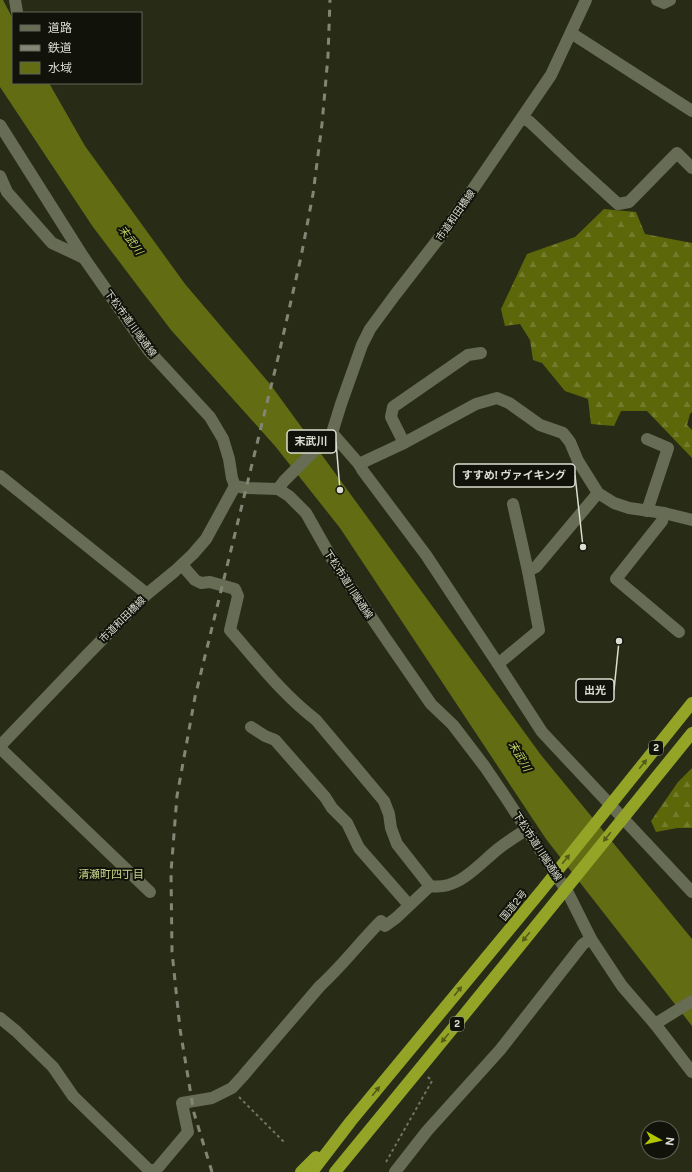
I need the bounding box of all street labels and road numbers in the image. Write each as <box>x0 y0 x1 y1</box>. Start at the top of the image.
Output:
street label: 市道和田橋線 <box>433 187 477 243</box>
street label: 下松市道川端通線 <box>103 287 159 359</box>
street label: 下松市道川端通線 <box>322 547 376 621</box>
street label: 市道和田橋線 <box>97 594 147 644</box>
road number: 2 <box>649 741 663 755</box>
street label: 下松市道川端通線 <box>511 809 565 883</box>
street label: 国道2号 <box>497 887 529 923</box>
road number: 2 <box>450 1017 464 1031</box>

